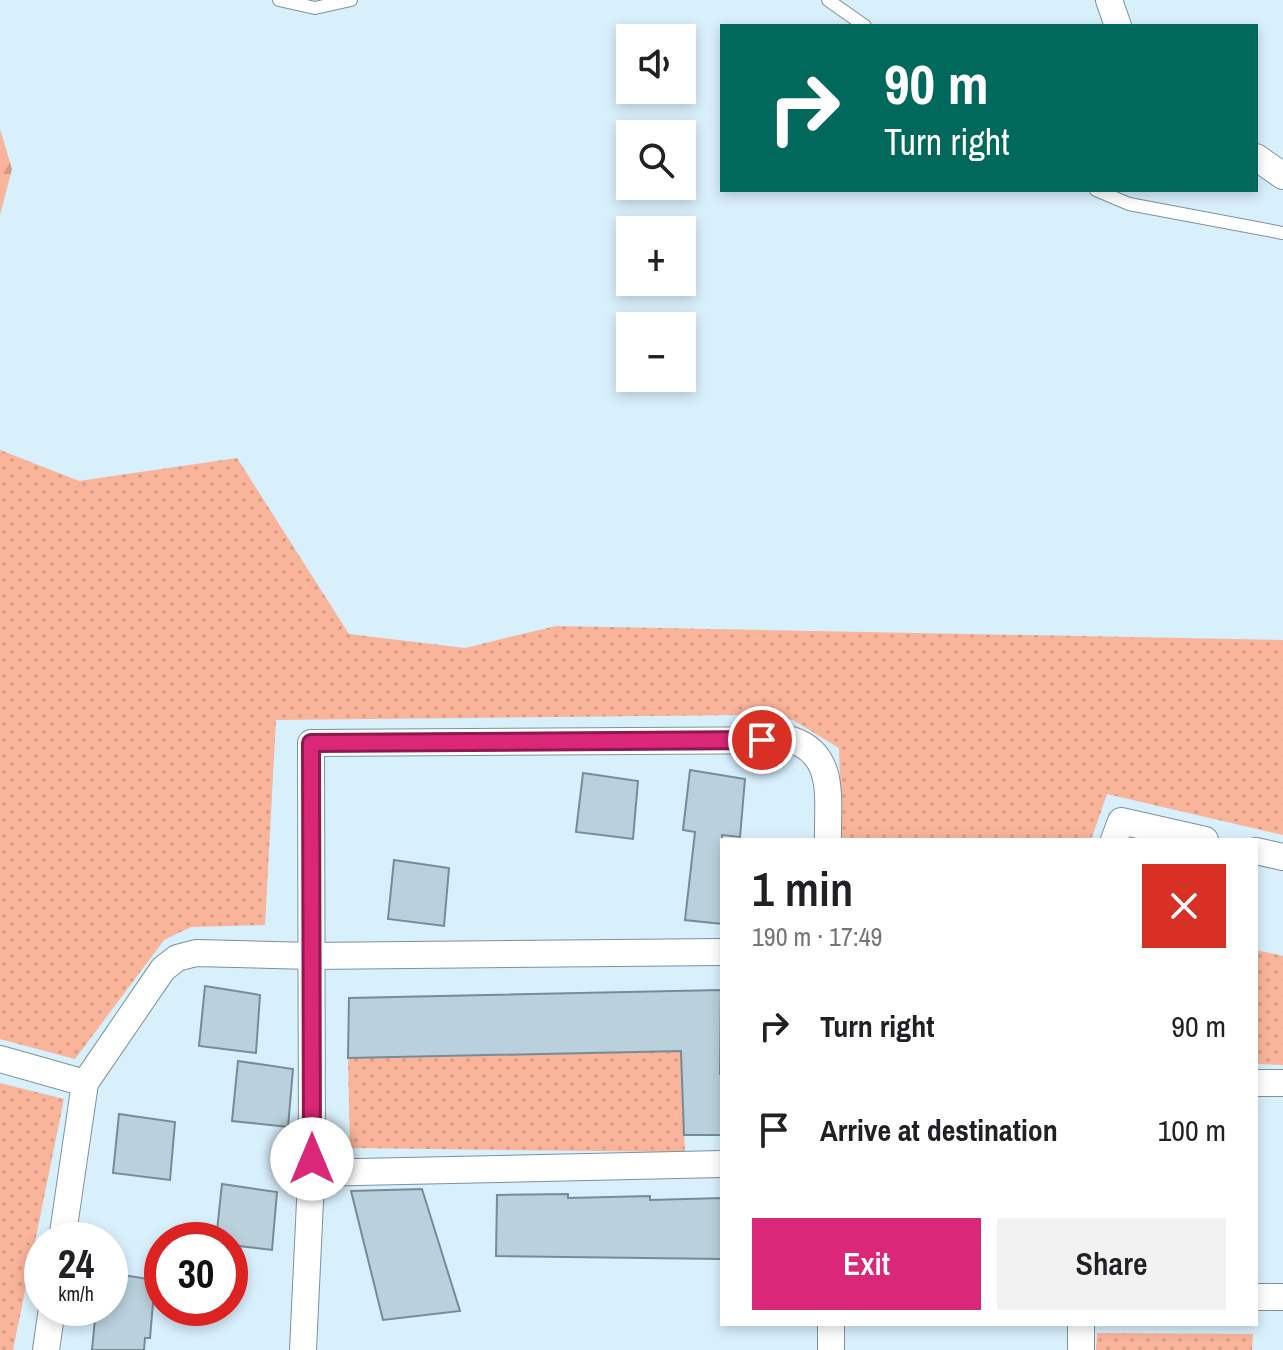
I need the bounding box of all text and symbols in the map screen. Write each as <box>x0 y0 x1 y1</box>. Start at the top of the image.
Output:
map controls <box>616 24 696 392</box>
button: sound <box>616 24 696 104</box>
text: 90 m <box>884 46 989 121</box>
icon: right <box>752 56 856 160</box>
text: Turn right <box>884 118 1009 166</box>
button: search <box>616 120 696 200</box>
button: + <box>616 216 696 296</box>
button: − <box>616 312 696 392</box>
pin <box>728 706 796 774</box>
icon: arrive <box>740 718 784 762</box>
text: 1 min <box>752 856 853 921</box>
button: close <box>1142 864 1226 948</box>
text: 190 m · 17:49 <box>752 919 882 954</box>
icon: right <box>752 1004 796 1048</box>
text: Turn right <box>820 1006 934 1046</box>
text: 90 m <box>1171 1006 1226 1046</box>
icon: arrive <box>752 1108 796 1152</box>
text: Arrive at destination <box>820 1110 1058 1150</box>
text: 100 m <box>1158 1110 1226 1150</box>
position arrow <box>270 1117 354 1201</box>
button: Exit <box>752 1218 981 1310</box>
button: Share <box>997 1218 1226 1310</box>
speed limit sign: 30 <box>144 1222 248 1326</box>
text: 24 <box>58 1237 94 1290</box>
text: km/h <box>58 1280 94 1307</box>

